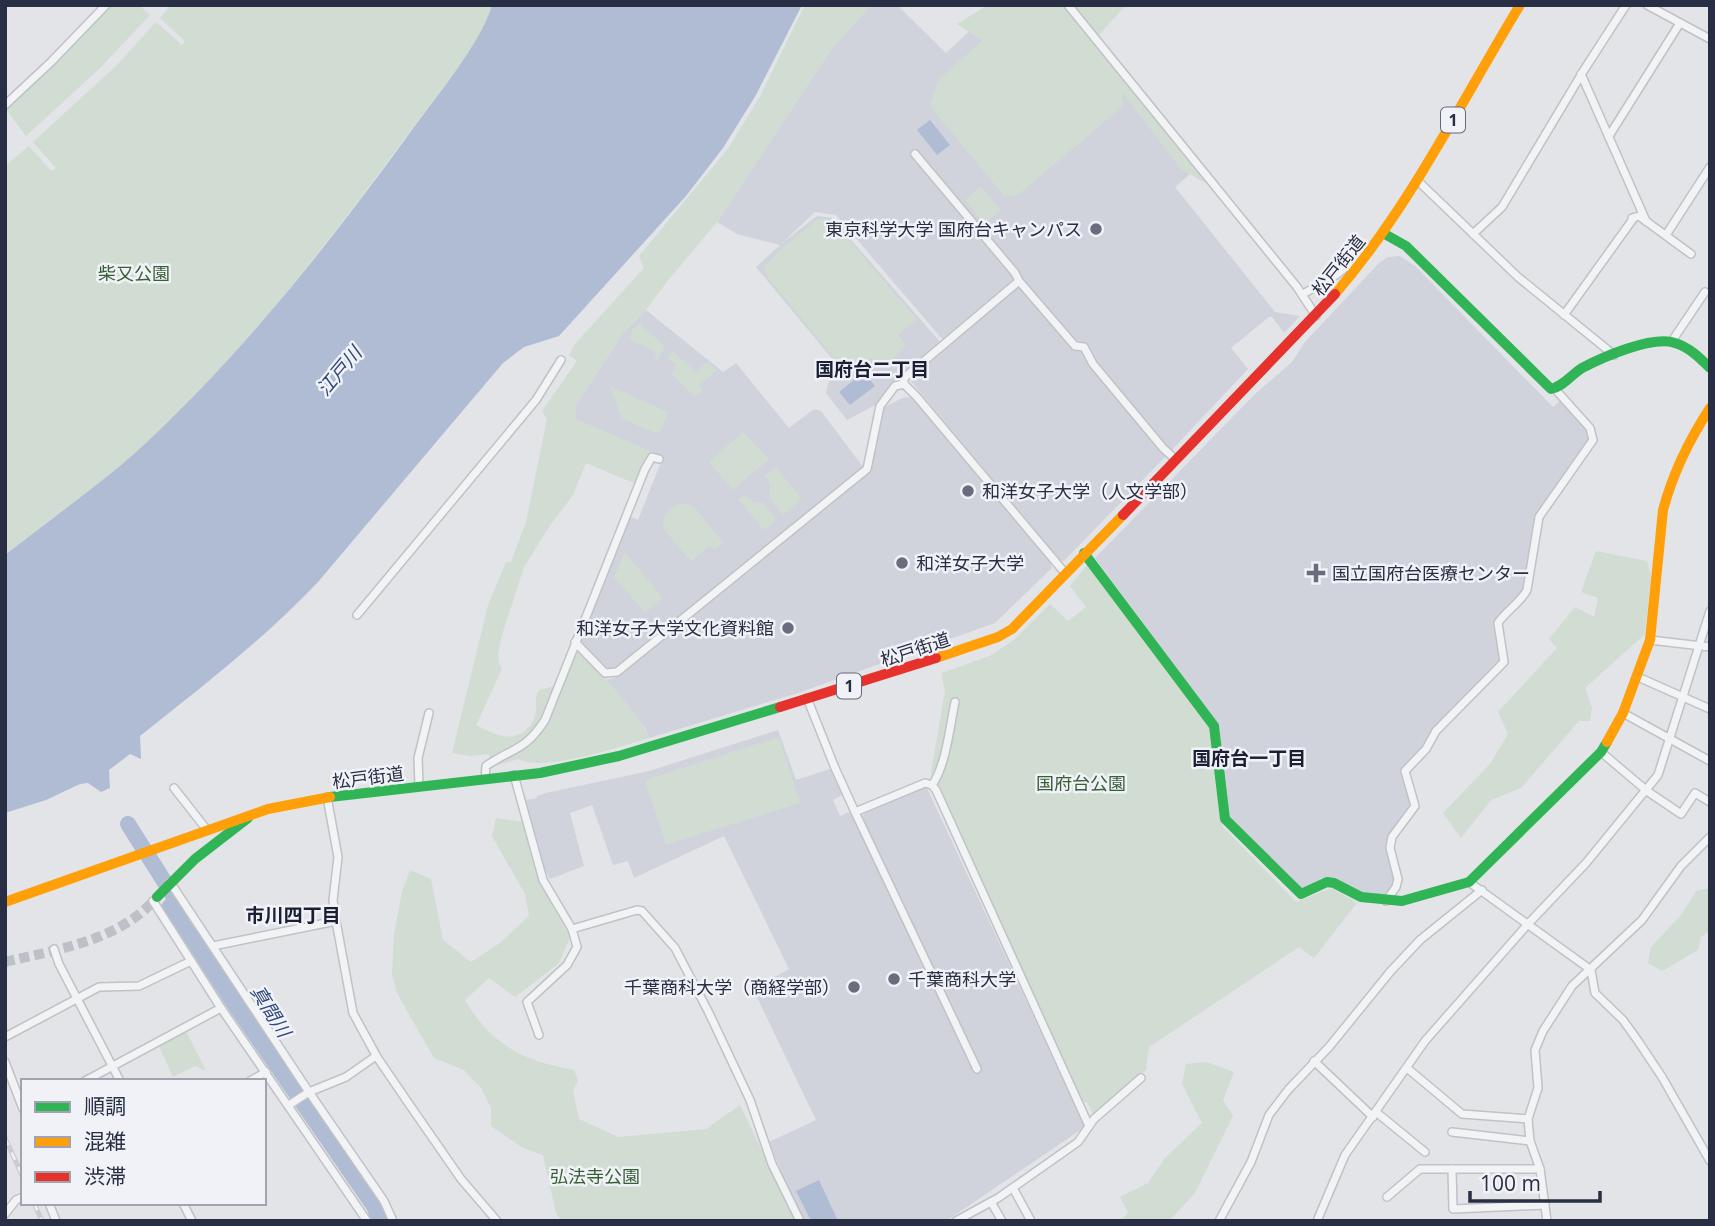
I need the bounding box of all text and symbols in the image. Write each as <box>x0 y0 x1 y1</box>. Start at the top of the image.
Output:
road number: 1 <box>1441 108 1465 132</box>
place label: 東京科学大学 国府台キャンパス <box>825 217 1082 241</box>
marker: 東京科学大学 国府台キャンパス <box>1088 221 1104 237</box>
street label: 松戸街道 <box>1306 229 1370 301</box>
park label: 柴又公園 <box>98 261 170 285</box>
water label: 江戸川 <box>311 339 369 401</box>
district label: 国府台二丁目 <box>815 356 929 382</box>
place label: 和洋女子大学（人文学部） <box>982 479 1198 503</box>
marker: 和洋女子大学（人文学部） <box>960 483 976 499</box>
place label: 和洋女子大学 <box>916 551 1024 575</box>
marker: 和洋女子大学 <box>894 555 910 571</box>
place label: 国立国府台医療センター <box>1332 561 1530 585</box>
marker: 国立国府台医療センター <box>1306 563 1326 583</box>
place label: 和洋女子大学文化資料館 <box>576 616 774 640</box>
marker: 和洋女子大学文化資料館 <box>780 620 796 636</box>
street label: 松戸街道 <box>877 626 953 672</box>
road number: 1 <box>837 674 861 698</box>
district label: 国府台一丁目 <box>1192 745 1306 771</box>
street label: 松戸街道 <box>331 761 405 793</box>
park label: 国府台公園 <box>1036 771 1126 795</box>
district label: 市川四丁目 <box>245 902 341 928</box>
place label: 千葉商科大学 <box>908 967 1016 991</box>
marker: 千葉商科大学 <box>886 971 902 987</box>
place label: 千葉商科大学（商経学部） <box>624 975 840 999</box>
marker: 千葉商科大学（商経学部） <box>846 979 862 995</box>
water label: 真間川 <box>245 980 298 1044</box>
legend <box>21 1079 266 1205</box>
text: 順調 <box>84 1092 126 1120</box>
text: 混雑 <box>84 1127 126 1155</box>
scale bar <box>1470 1160 1600 1204</box>
text: 渋滞 <box>84 1162 126 1190</box>
park label: 弘法寺公園 <box>550 1164 640 1188</box>
text: 100 m <box>1480 1169 1541 1197</box>

